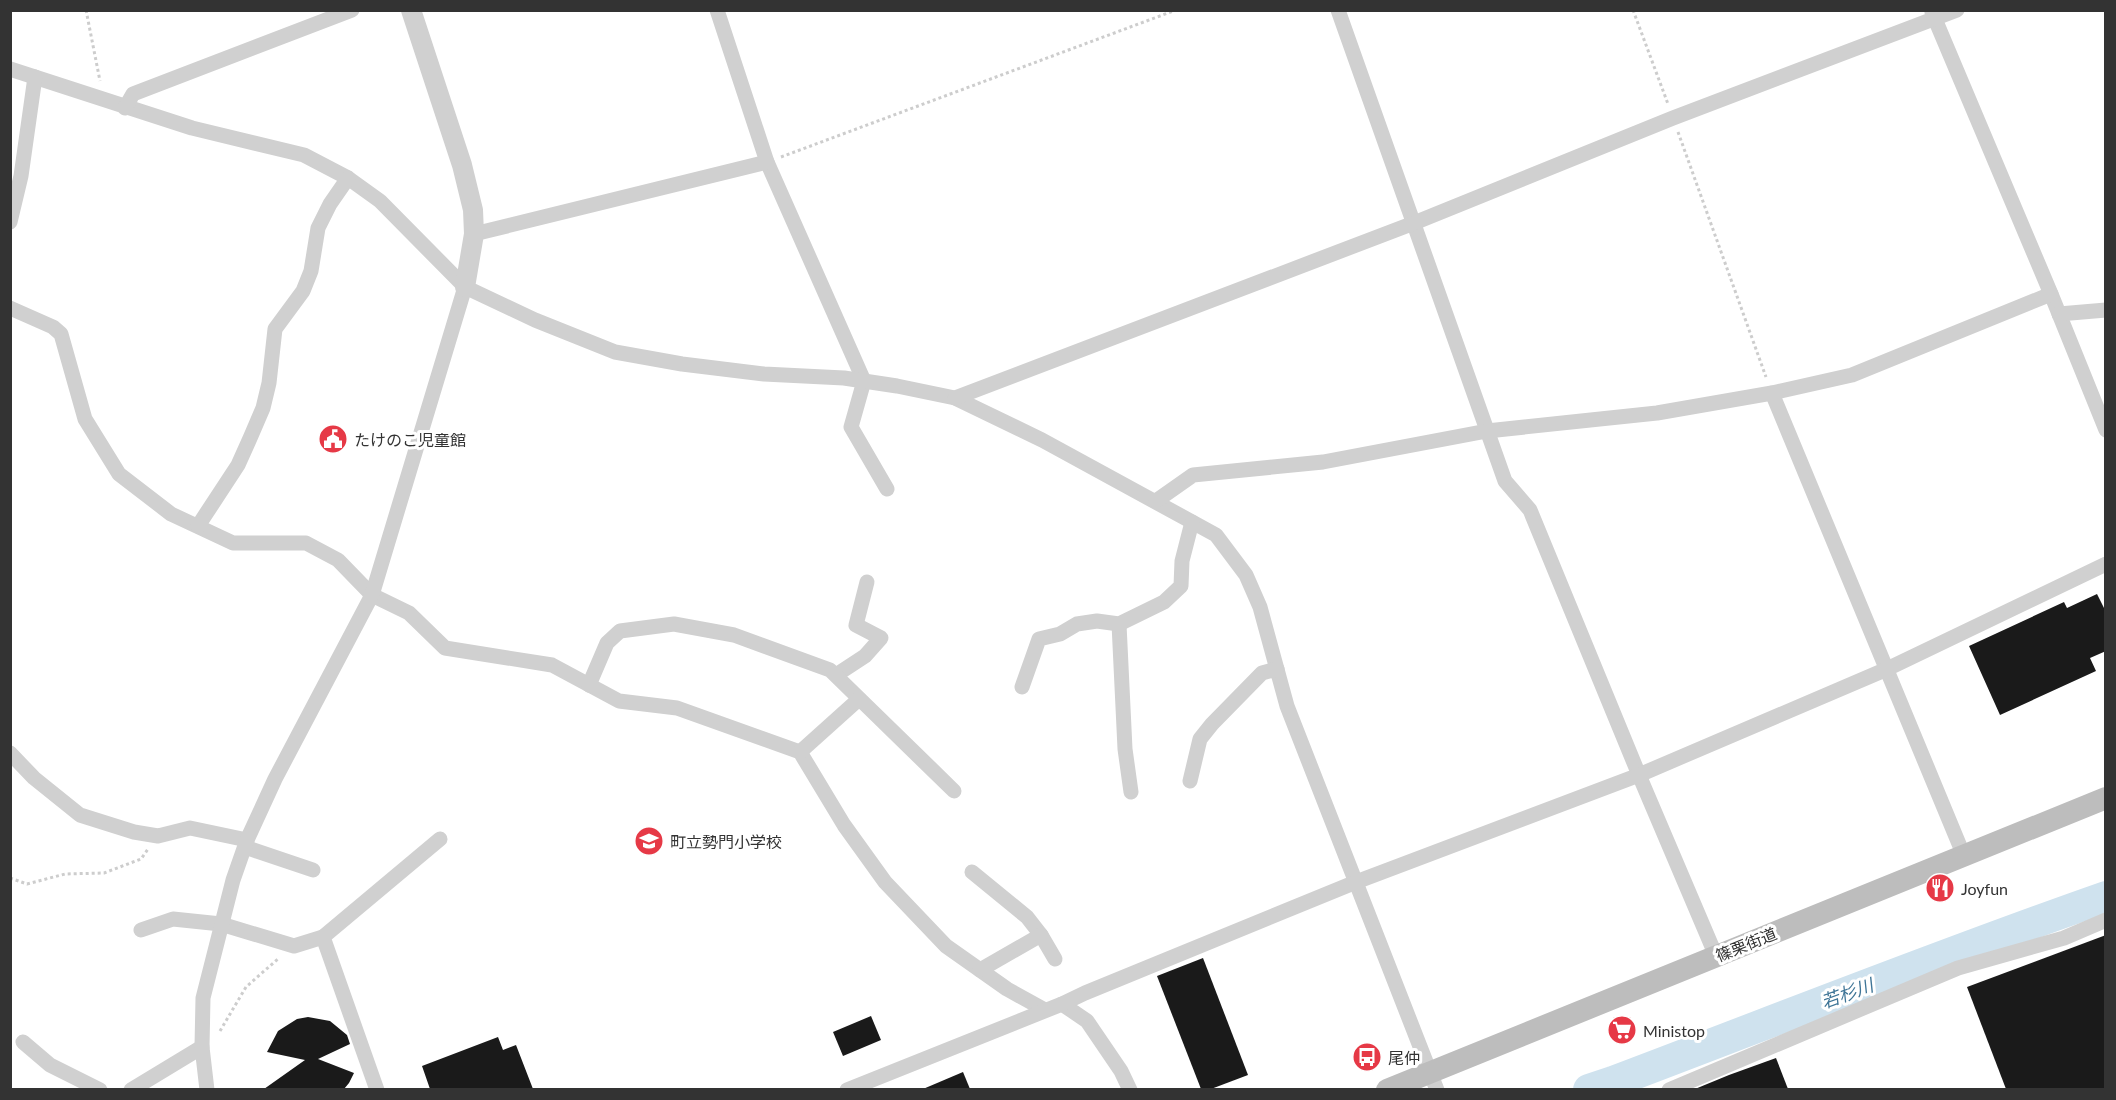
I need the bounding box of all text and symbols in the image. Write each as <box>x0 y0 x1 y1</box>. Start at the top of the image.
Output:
public building icon: たけのこ児童館 <box>317 423 349 455</box>
place label: たけのこ児童館 <box>354 430 466 449</box>
school or university icon: 町立勢門小学校 <box>633 825 665 857</box>
place label: 町立勢門小学校 <box>670 832 782 851</box>
restaurant icon: Joyfun <box>1924 872 1956 904</box>
place label: Joyfun <box>1961 879 2008 898</box>
street label: 篠栗街道 <box>1713 923 1779 965</box>
water label: 若杉川 <box>1818 973 1878 1013</box>
supermarket icon: Ministop <box>1606 1014 1638 1046</box>
place label: Ministop <box>1643 1021 1705 1040</box>
bus stop icon: 尾仲 <box>1351 1041 1383 1073</box>
place label: 尾仲 <box>1388 1048 1420 1067</box>

